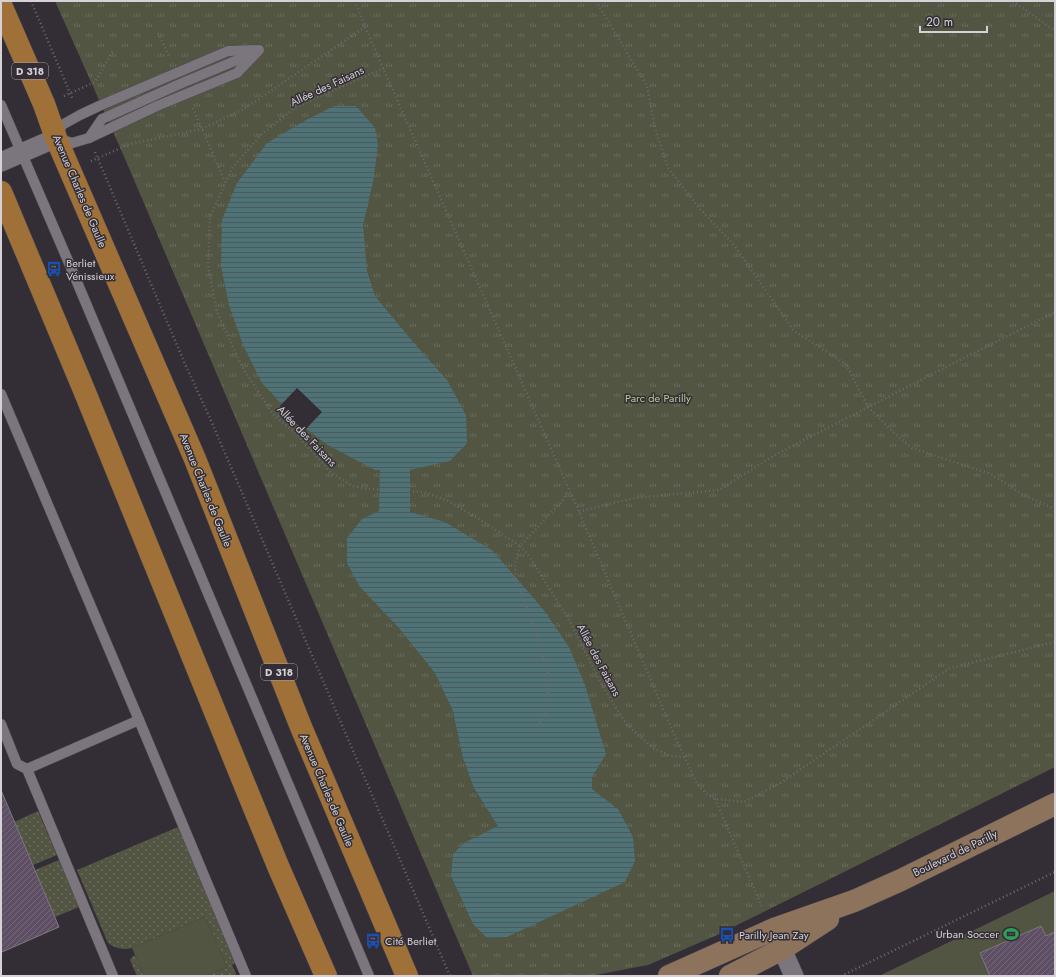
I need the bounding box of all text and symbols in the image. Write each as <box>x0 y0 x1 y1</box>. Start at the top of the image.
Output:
scale bar <box>920 8 987 34</box>
text: 20 m <box>926 13 953 31</box>
street label: Allée des Faisans <box>287 62 367 110</box>
road number: D 318 <box>12 63 48 79</box>
street label: Avenue Charles de Gaulle <box>49 132 111 250</box>
place label: Berliet Vénissieux <box>66 255 115 284</box>
bus stop icon: Berliet Vénissieux <box>45 260 63 278</box>
park label: Parc de Parilly <box>625 390 691 406</box>
street label: Allée des Faisans <box>274 402 341 471</box>
street label: Avenue Charles de Gaulle <box>176 431 236 550</box>
street label: Allée des Faisans <box>573 621 625 700</box>
road number: D 318 <box>261 664 297 680</box>
street label: Avenue Charles de Gaulle <box>296 731 358 849</box>
street label: Boulevard de Parilly <box>910 826 1000 880</box>
sports icon: Urban Soccer <box>1002 925 1020 943</box>
bus stop icon: Parilly Jean Zay <box>718 926 736 944</box>
place label: Urban Soccer <box>936 926 999 942</box>
place label: Parilly Jean Zay <box>739 927 809 943</box>
bus stop icon: Cité Berliet <box>364 932 382 950</box>
place label: Cité Berliet <box>385 933 437 949</box>

